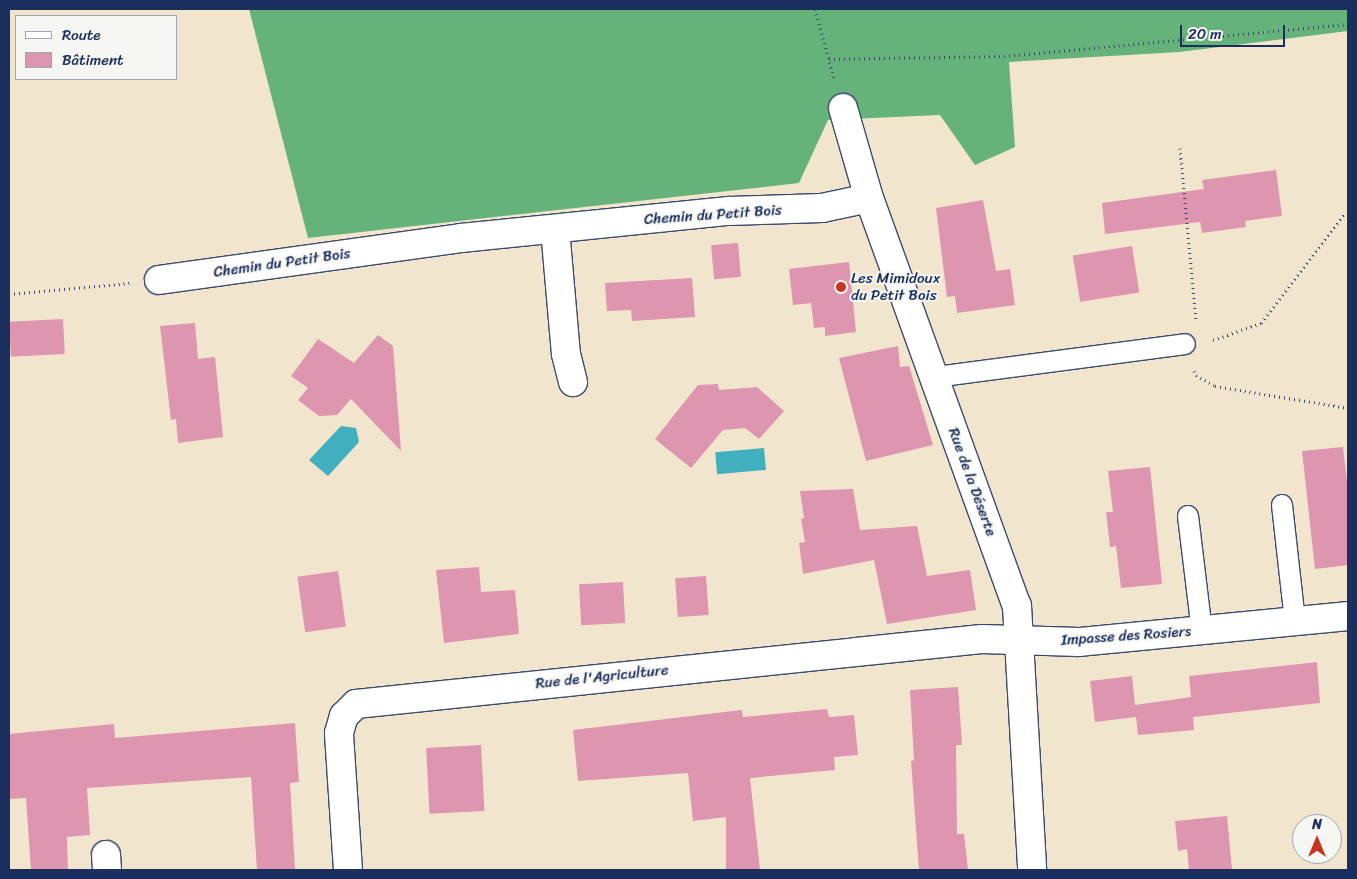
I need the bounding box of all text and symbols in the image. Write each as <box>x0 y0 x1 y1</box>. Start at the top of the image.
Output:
legend <box>15 15 178 80</box>
scale bar <box>1182 15 1287 47</box>
text: 20 m <box>1188 21 1222 47</box>
text: Route <box>62 22 101 48</box>
text: Bâtiment <box>62 47 124 73</box>
street label: Chemin du Petit Bois <box>643 201 783 229</box>
street label: Chemin du Petit Bois <box>212 244 352 282</box>
place label: Les Mimidoux du Petit Bois <box>851 269 940 304</box>
marker: Les Mimidoux du Petit Bois <box>835 281 847 293</box>
street label: Rue de la Déserte <box>944 425 1000 539</box>
street label: Impasse des Rosiers <box>1060 622 1192 650</box>
street label: Rue de l'Agriculture <box>535 661 669 693</box>
text: N <box>1312 812 1322 837</box>
north arrow <box>1292 814 1342 864</box>

